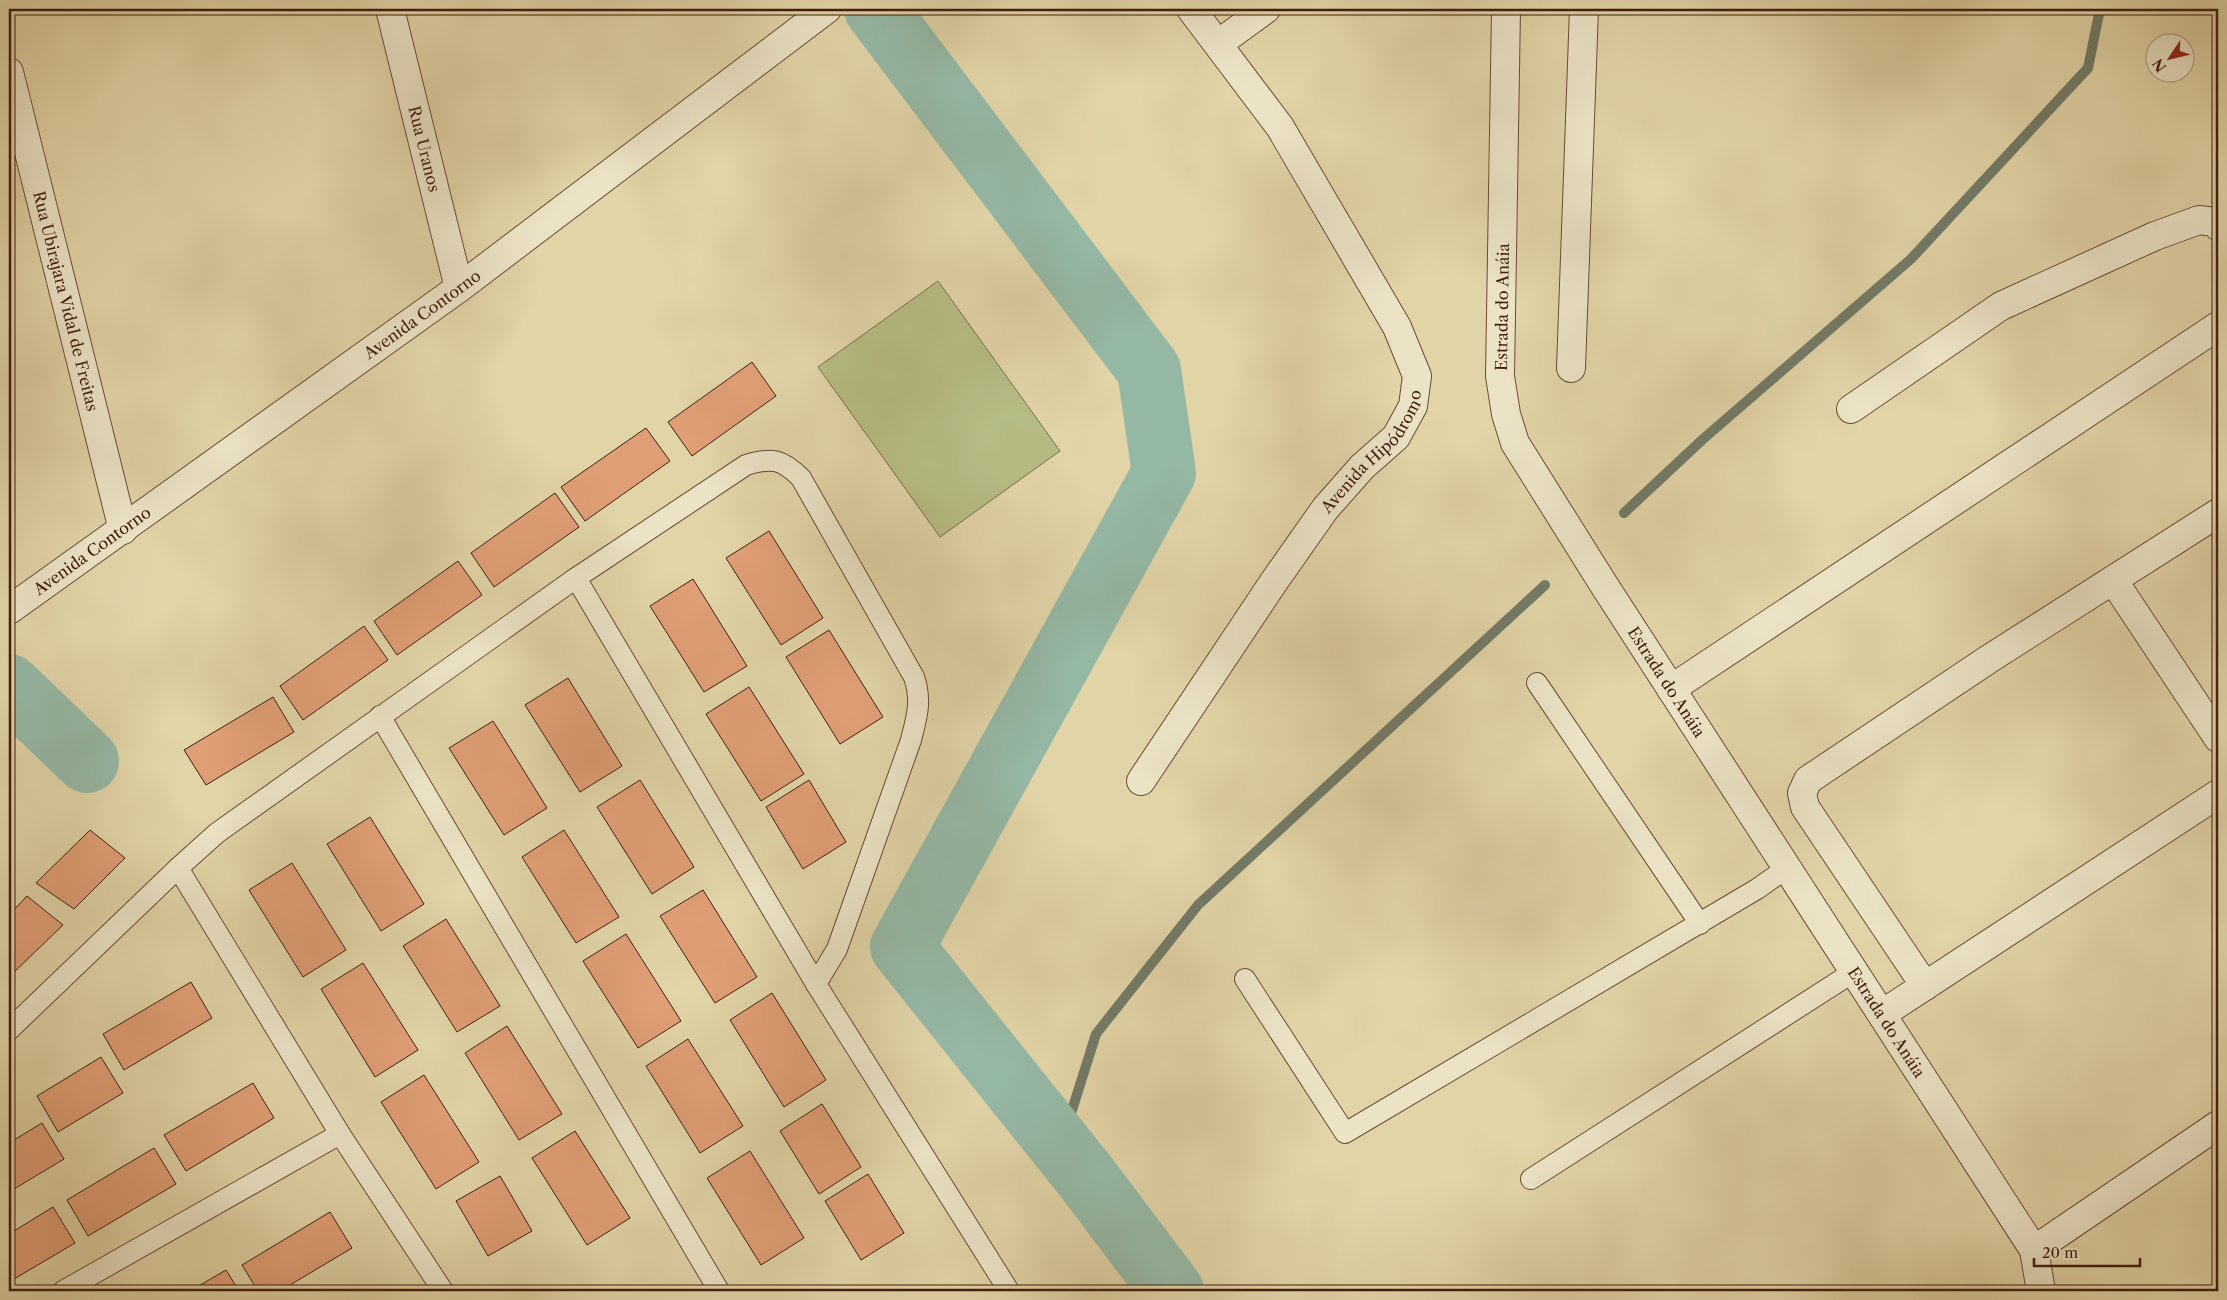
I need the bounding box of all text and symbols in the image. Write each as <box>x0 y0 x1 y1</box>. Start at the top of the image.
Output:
north arrow <box>2144 32 2194 82</box>
text: N <box>2148 55 2170 76</box>
street label: Rua Uranos <box>404 104 445 194</box>
street label: Rua Ubirajara Vidal de Freitas <box>29 189 103 413</box>
street label: Estrada do Anáia <box>1491 242 1513 371</box>
street label: Avenida Contorno <box>359 265 485 364</box>
street label: Avenida Hipódromo <box>1316 389 1425 518</box>
street label: Avenida Contorno <box>29 502 155 600</box>
street label: Estrada do Anáia <box>1624 623 1710 742</box>
street label: Estrada do Anáia <box>1844 963 1930 1082</box>
scale bar <box>2034 1235 2141 1267</box>
text: 20 m <box>2042 1243 2078 1262</box>

